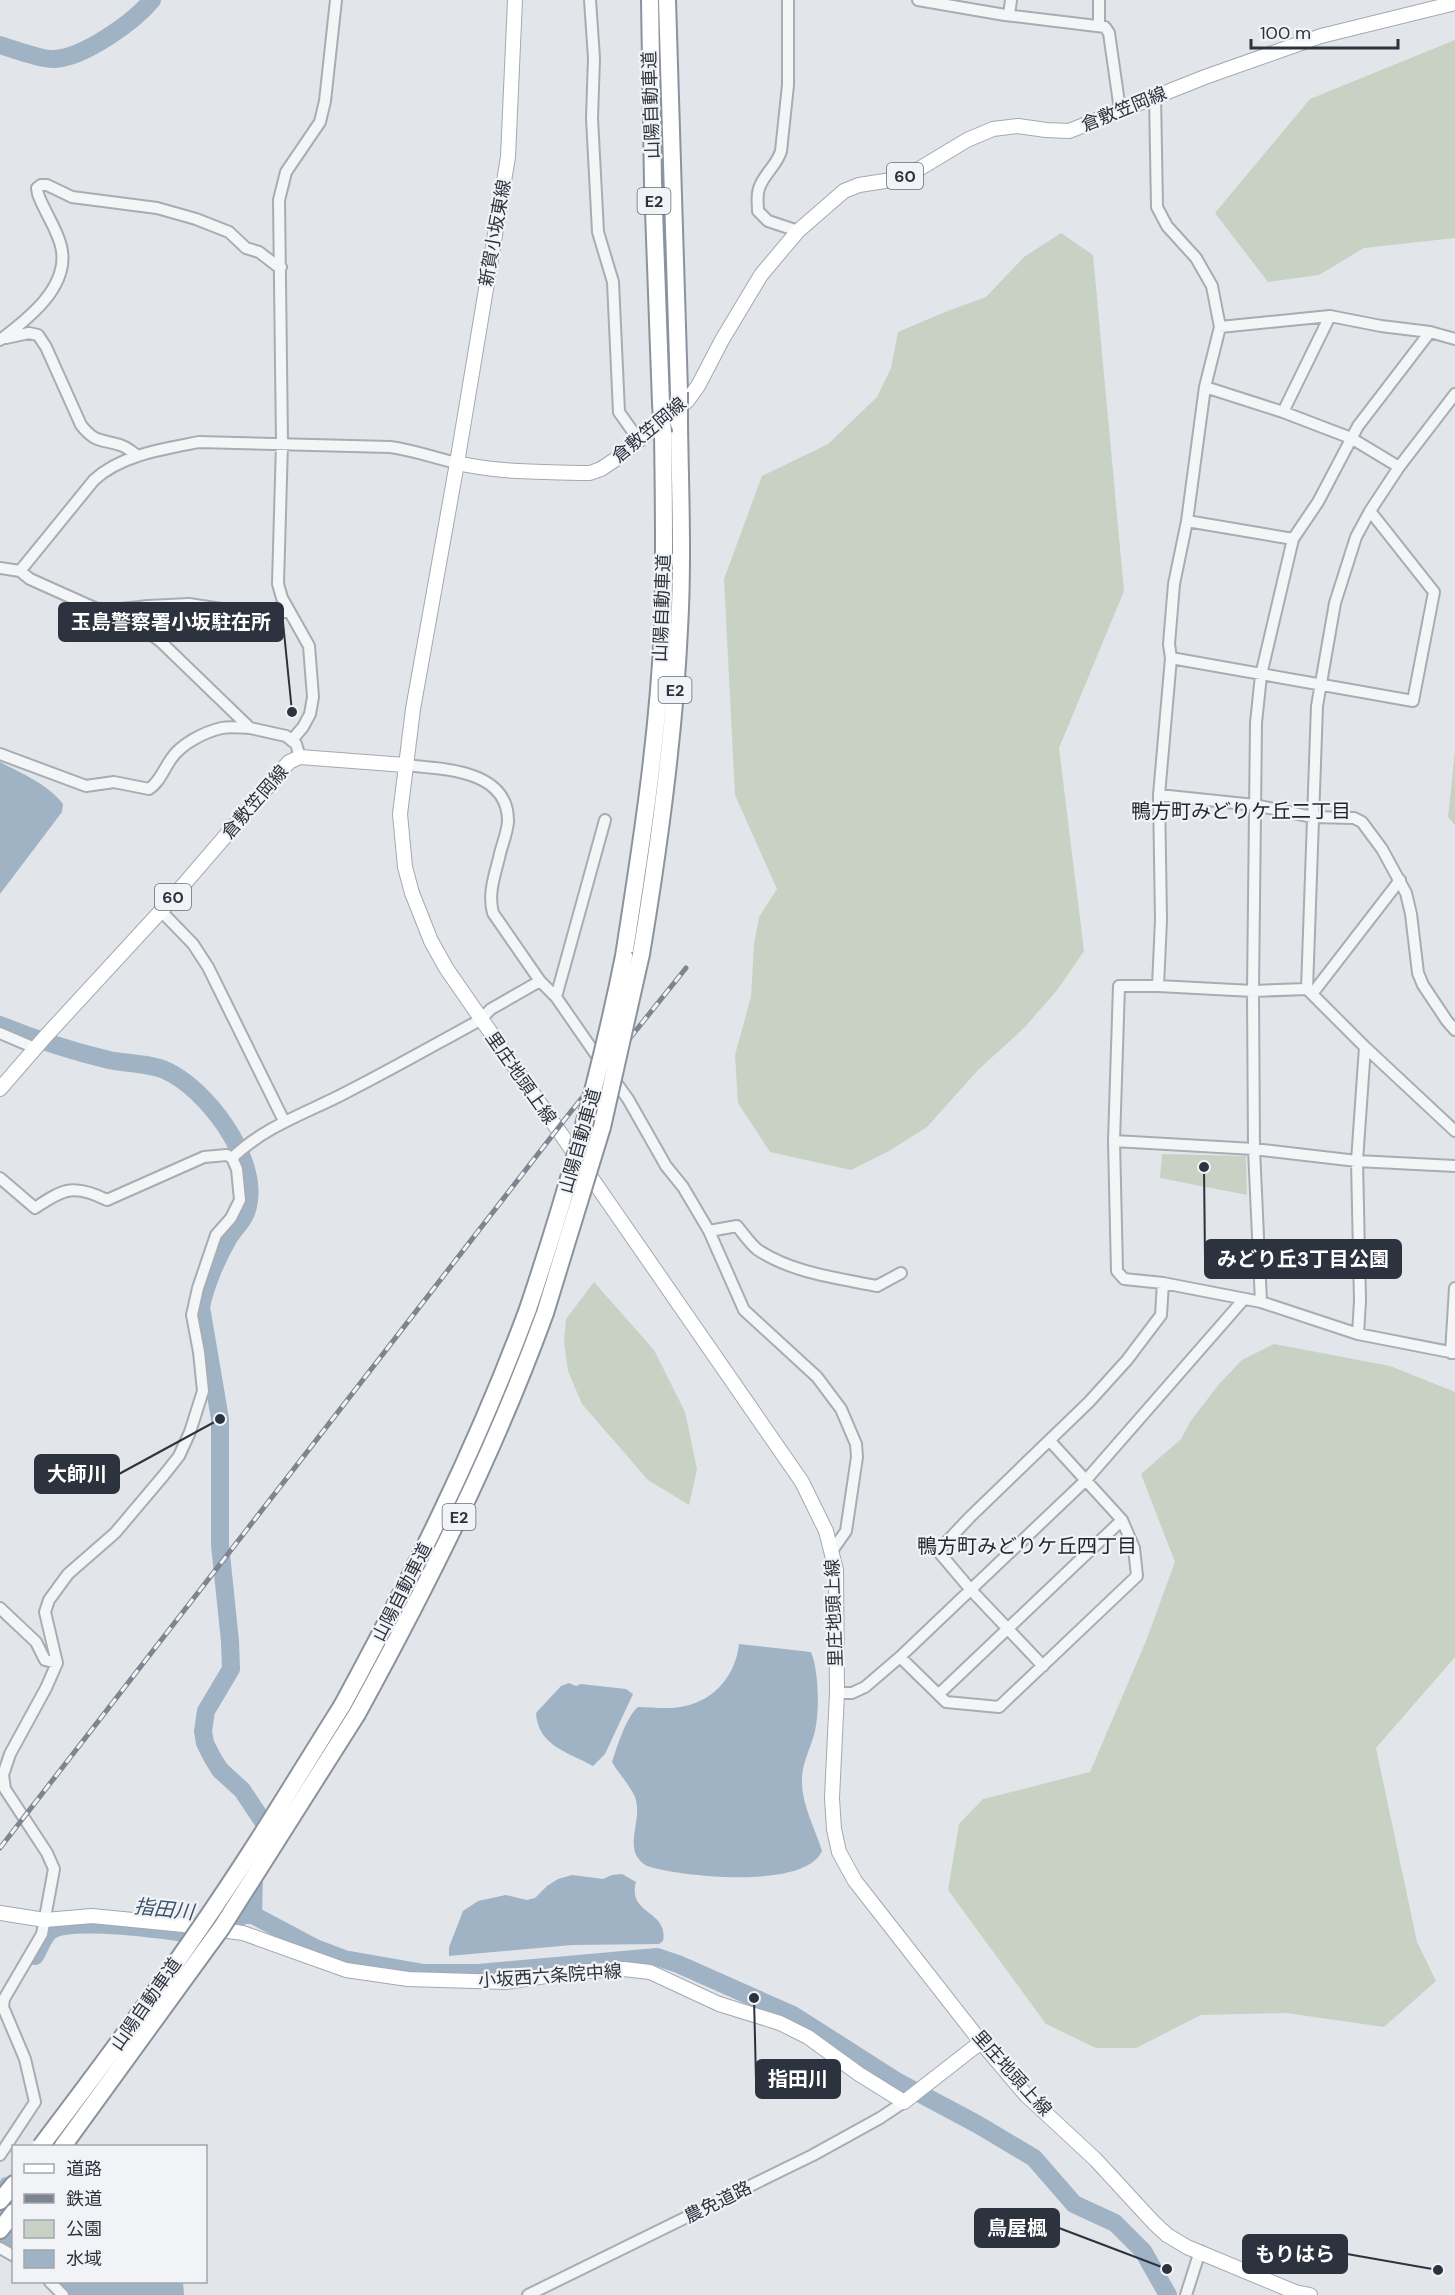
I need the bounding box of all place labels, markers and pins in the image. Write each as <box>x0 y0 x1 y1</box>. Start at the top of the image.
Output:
callout: 玉島警察署小坂駐在所 <box>59 603 283 641</box>
callout: みどり丘3丁目公園 <box>1205 1240 1401 1278</box>
callout: 大師川 <box>35 1455 119 1493</box>
callout: 指田川 <box>756 2060 840 2098</box>
callout: 鳥屋楓 <box>975 2209 1059 2247</box>
callout: もりはら <box>1243 2235 1347 2273</box>

